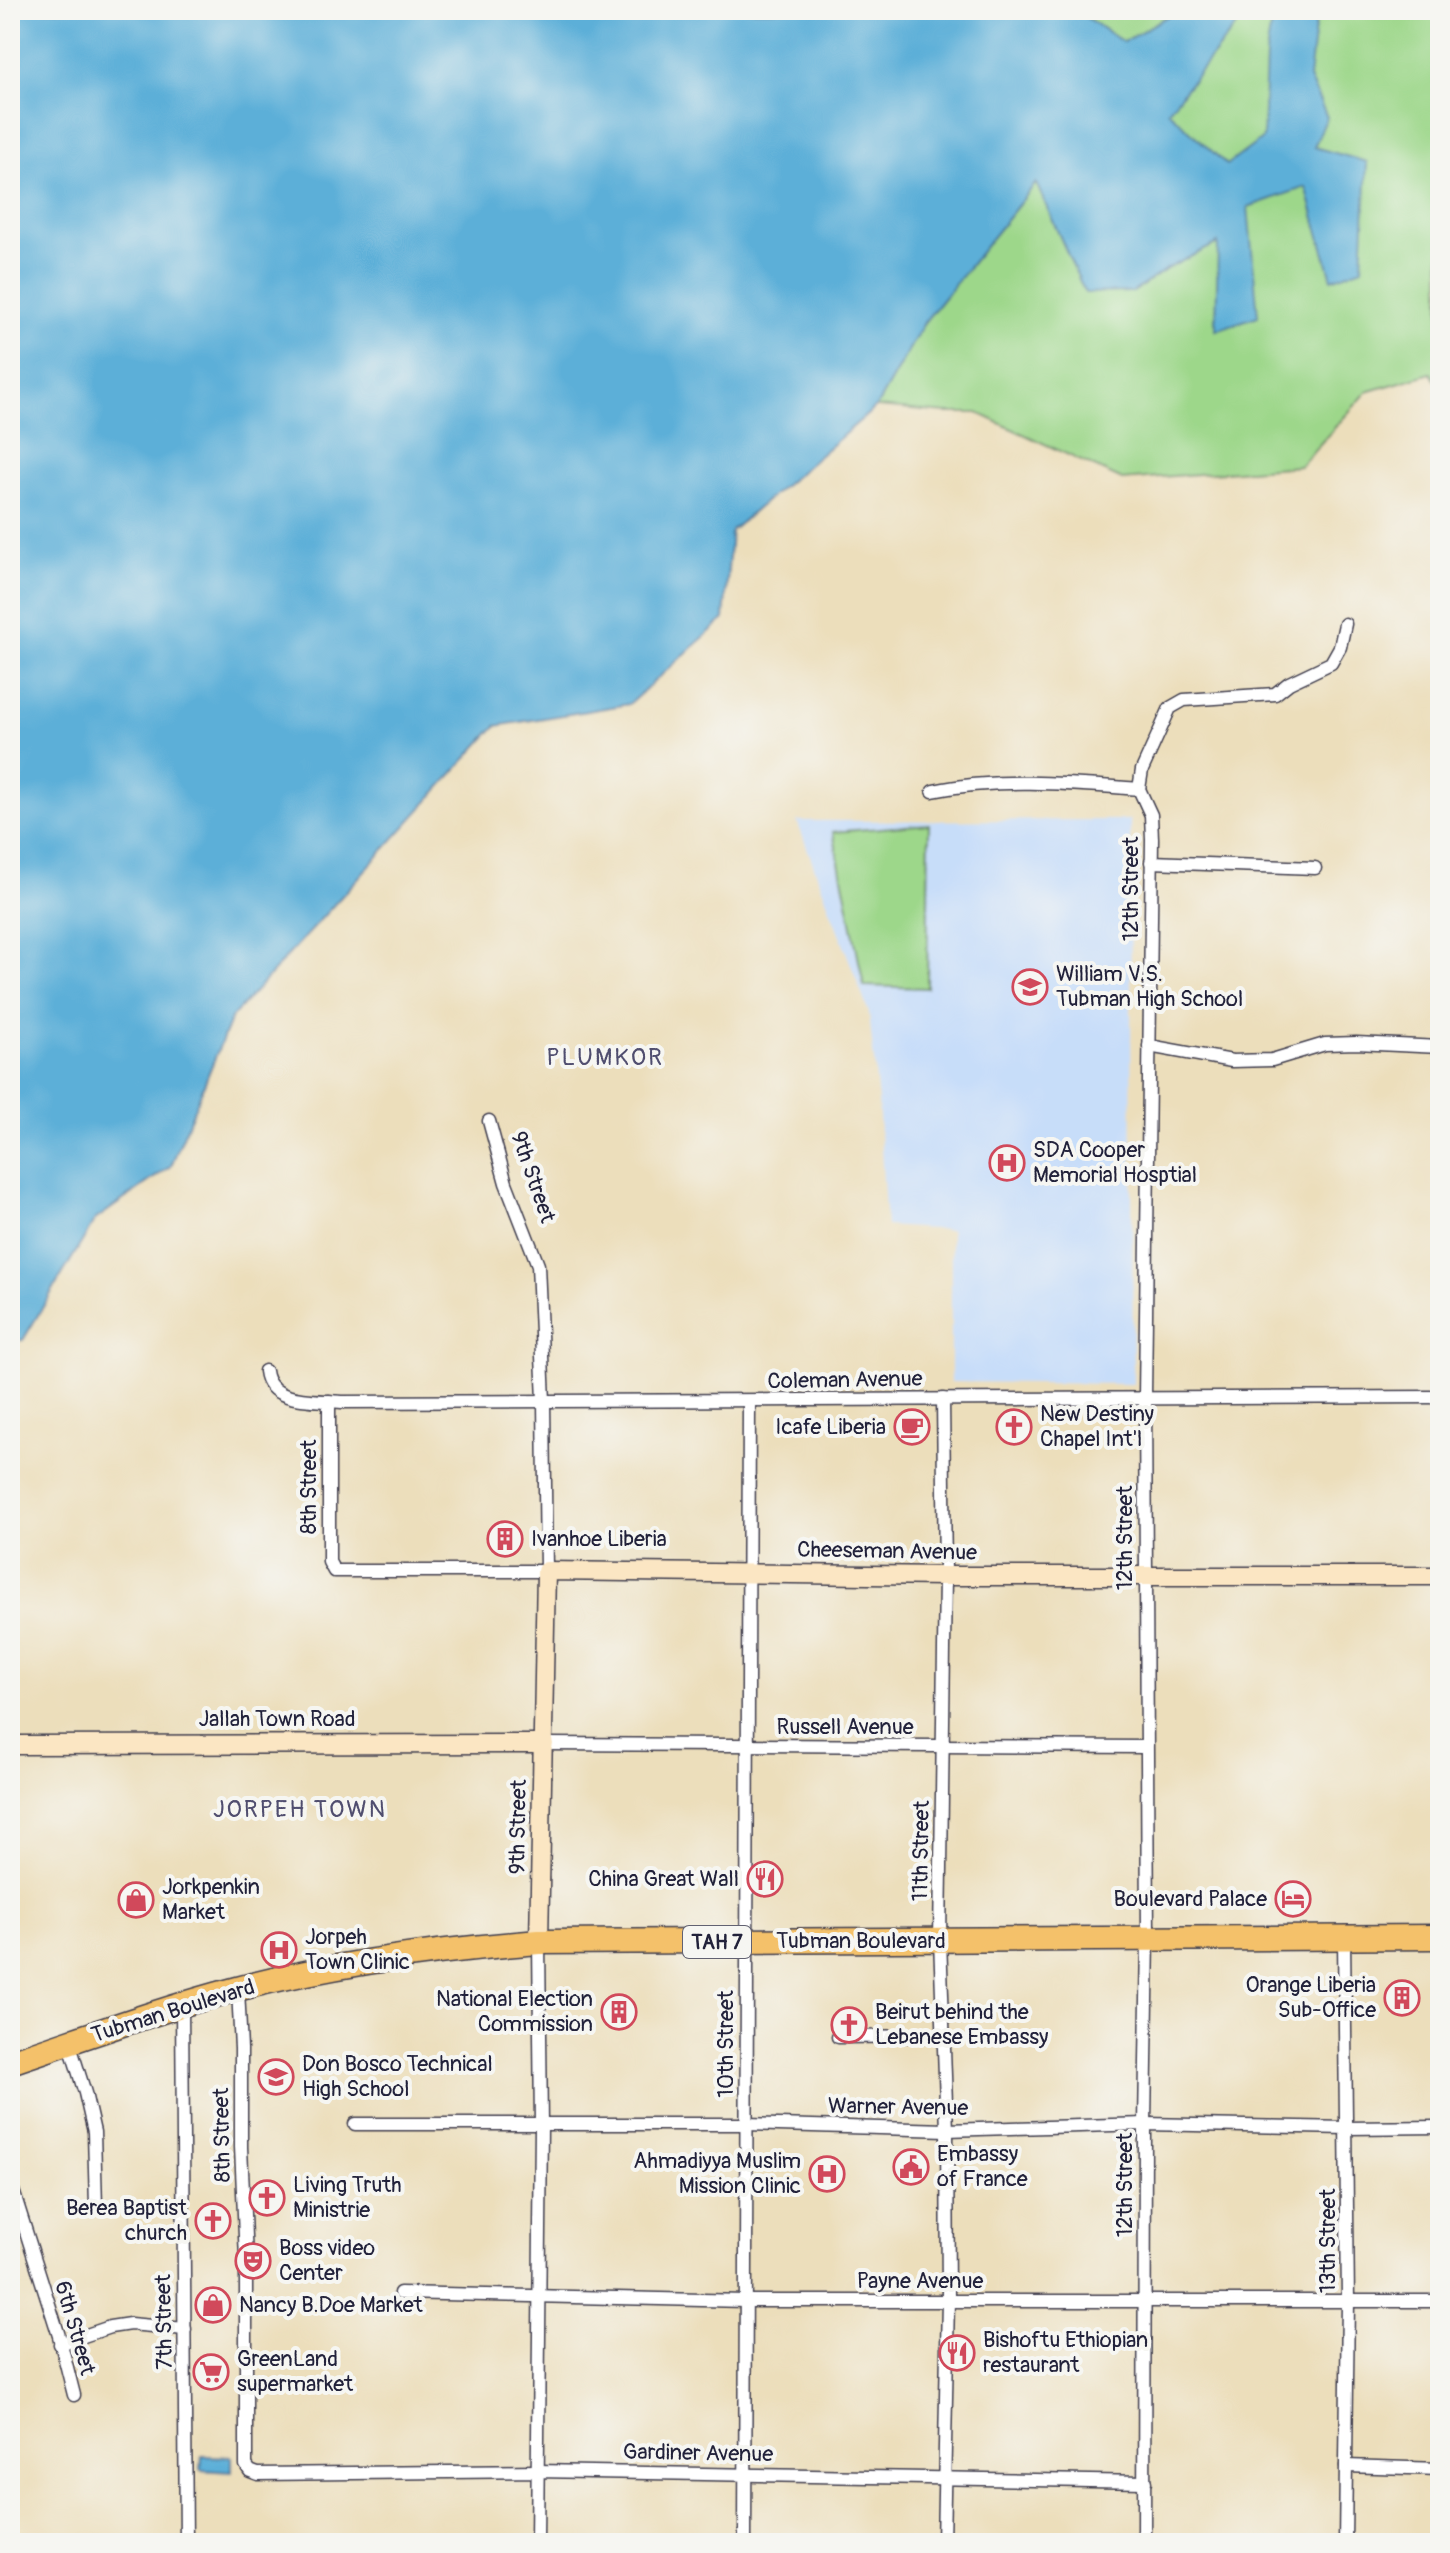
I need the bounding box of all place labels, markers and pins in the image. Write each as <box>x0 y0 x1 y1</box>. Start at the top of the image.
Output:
place label: William V.S. Tubman High School <box>1056 960 1243 1013</box>
school or university icon: William V.S. Tubman High School <box>1011 968 1049 1006</box>
place label: SDA Cooper Memorial Hosptial <box>1033 1136 1197 1189</box>
hospital icon: SDA Cooper Memorial Hosptial <box>988 1144 1026 1182</box>
place label: New Destiny Chapel Int'l <box>1040 1400 1154 1453</box>
cafe icon: Icafe Liberia <box>893 1408 931 1446</box>
church icon: New Destiny Chapel Int'l <box>995 1408 1033 1446</box>
place label: Icafe Liberia <box>775 1413 886 1441</box>
building icon: Ivanhoe Liberia <box>486 1520 524 1558</box>
place label: Ivanhoe Liberia <box>531 1525 667 1553</box>
restaurant icon: China Great Wall <box>746 1860 784 1898</box>
place label: China Great Wall <box>588 1865 739 1893</box>
place label: Jorkpenkin Market <box>162 1873 260 1926</box>
hotel icon: Boulevard Palace <box>1274 1880 1312 1918</box>
shop icon: Jorkpenkin Market <box>117 1881 155 1919</box>
place label: Boulevard Palace <box>1114 1885 1267 1913</box>
place label: Jorpeh Town Clinic <box>305 1923 410 1976</box>
hospital icon: Jorpeh Town Clinic <box>260 1931 298 1969</box>
place label: Orange Liberia Sub-Office <box>1245 1971 1376 2024</box>
building icon: Orange Liberia Sub-Office <box>1383 1979 1421 2017</box>
place label: National Election Commission <box>436 1985 593 2038</box>
building icon: National Election Commission <box>600 1993 638 2031</box>
place label: Beirut behind the Lebanese Embassy <box>875 1998 1048 2051</box>
church icon: Beirut behind the Lebanese Embassy <box>830 2006 868 2044</box>
place label: Don Bosco Technical High School <box>302 2050 493 2103</box>
school or university icon: Don Bosco Technical High School <box>257 2058 295 2096</box>
place label: Embassy of France <box>937 2140 1028 2193</box>
place label: Ahmadiyya Muslim Mission Clinic <box>633 2147 801 2200</box>
public building icon: Embassy of France <box>892 2148 930 2186</box>
hospital icon: Ahmadiyya Muslim Mission Clinic <box>808 2155 846 2193</box>
place label: Living Truth Ministrie <box>293 2171 402 2224</box>
church icon: Living Truth Ministrie <box>248 2179 286 2217</box>
place label: Berea Baptist church <box>66 2194 187 2247</box>
church icon: Berea Baptist church <box>194 2202 232 2240</box>
place label: Boss video Center <box>279 2234 375 2287</box>
theatre icon: Boss video Center <box>234 2242 272 2280</box>
shop icon: Nancy B.Doe Market <box>194 2286 232 2324</box>
place label: Nancy B.Doe Market <box>239 2291 423 2319</box>
place label: Bishoftu Ethiopian restaurant <box>983 2326 1148 2379</box>
restaurant icon: Bishoftu Ethiopian restaurant <box>938 2334 976 2372</box>
place label: GreenLand supermarket <box>237 2345 353 2398</box>
supermarket icon: GreenLand supermarket <box>192 2353 230 2391</box>

